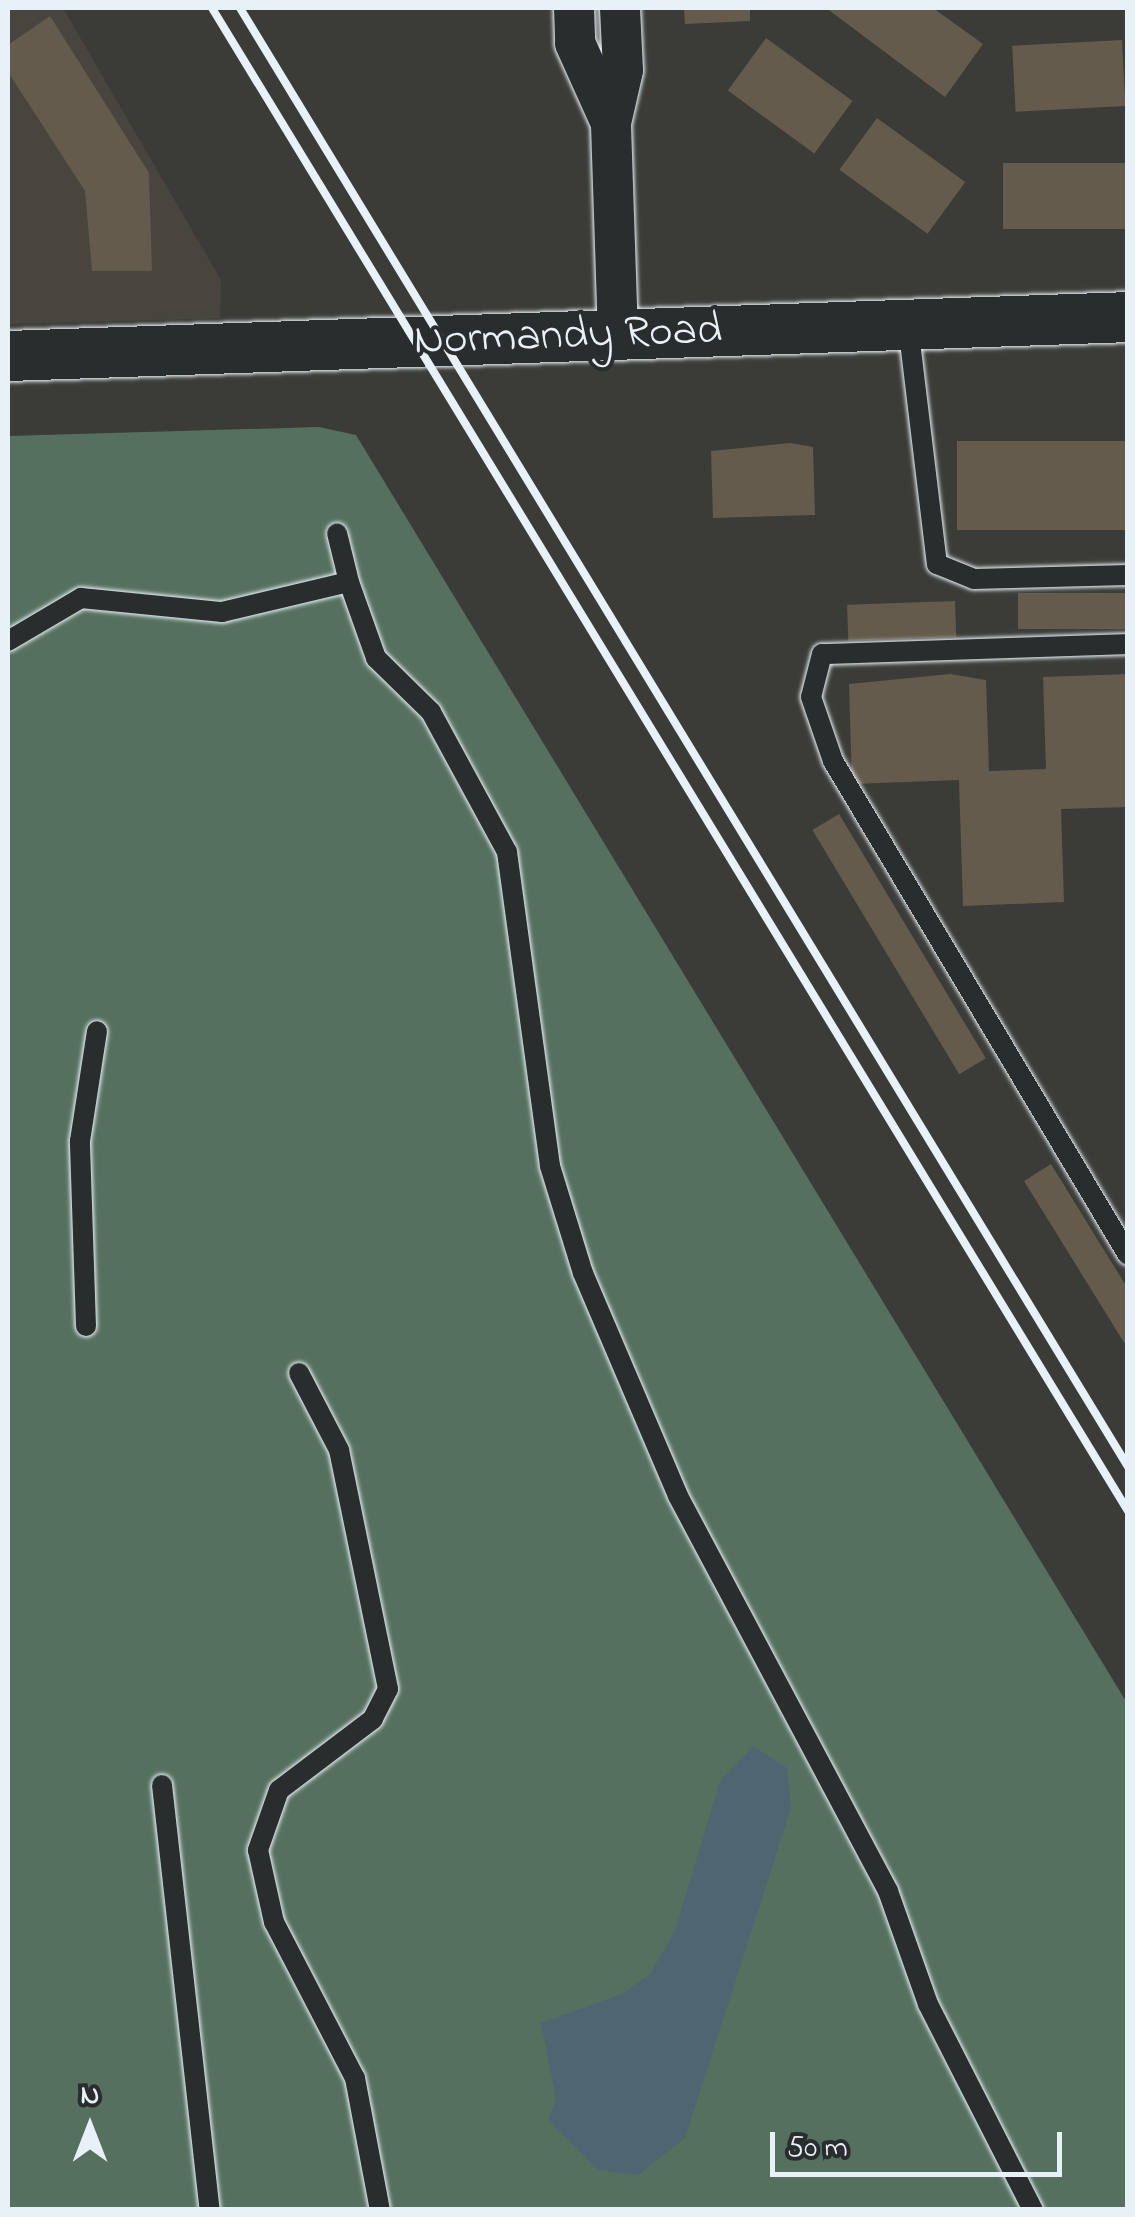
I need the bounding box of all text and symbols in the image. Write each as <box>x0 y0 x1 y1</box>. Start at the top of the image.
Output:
street label: Normandy Road <box>413 305 723 369</box>
text: N <box>81 2076 99 2117</box>
north arrow <box>40 2077 140 2177</box>
scale bar <box>775 2112 1068 2174</box>
text: 50 m <box>787 2127 848 2171</box>

